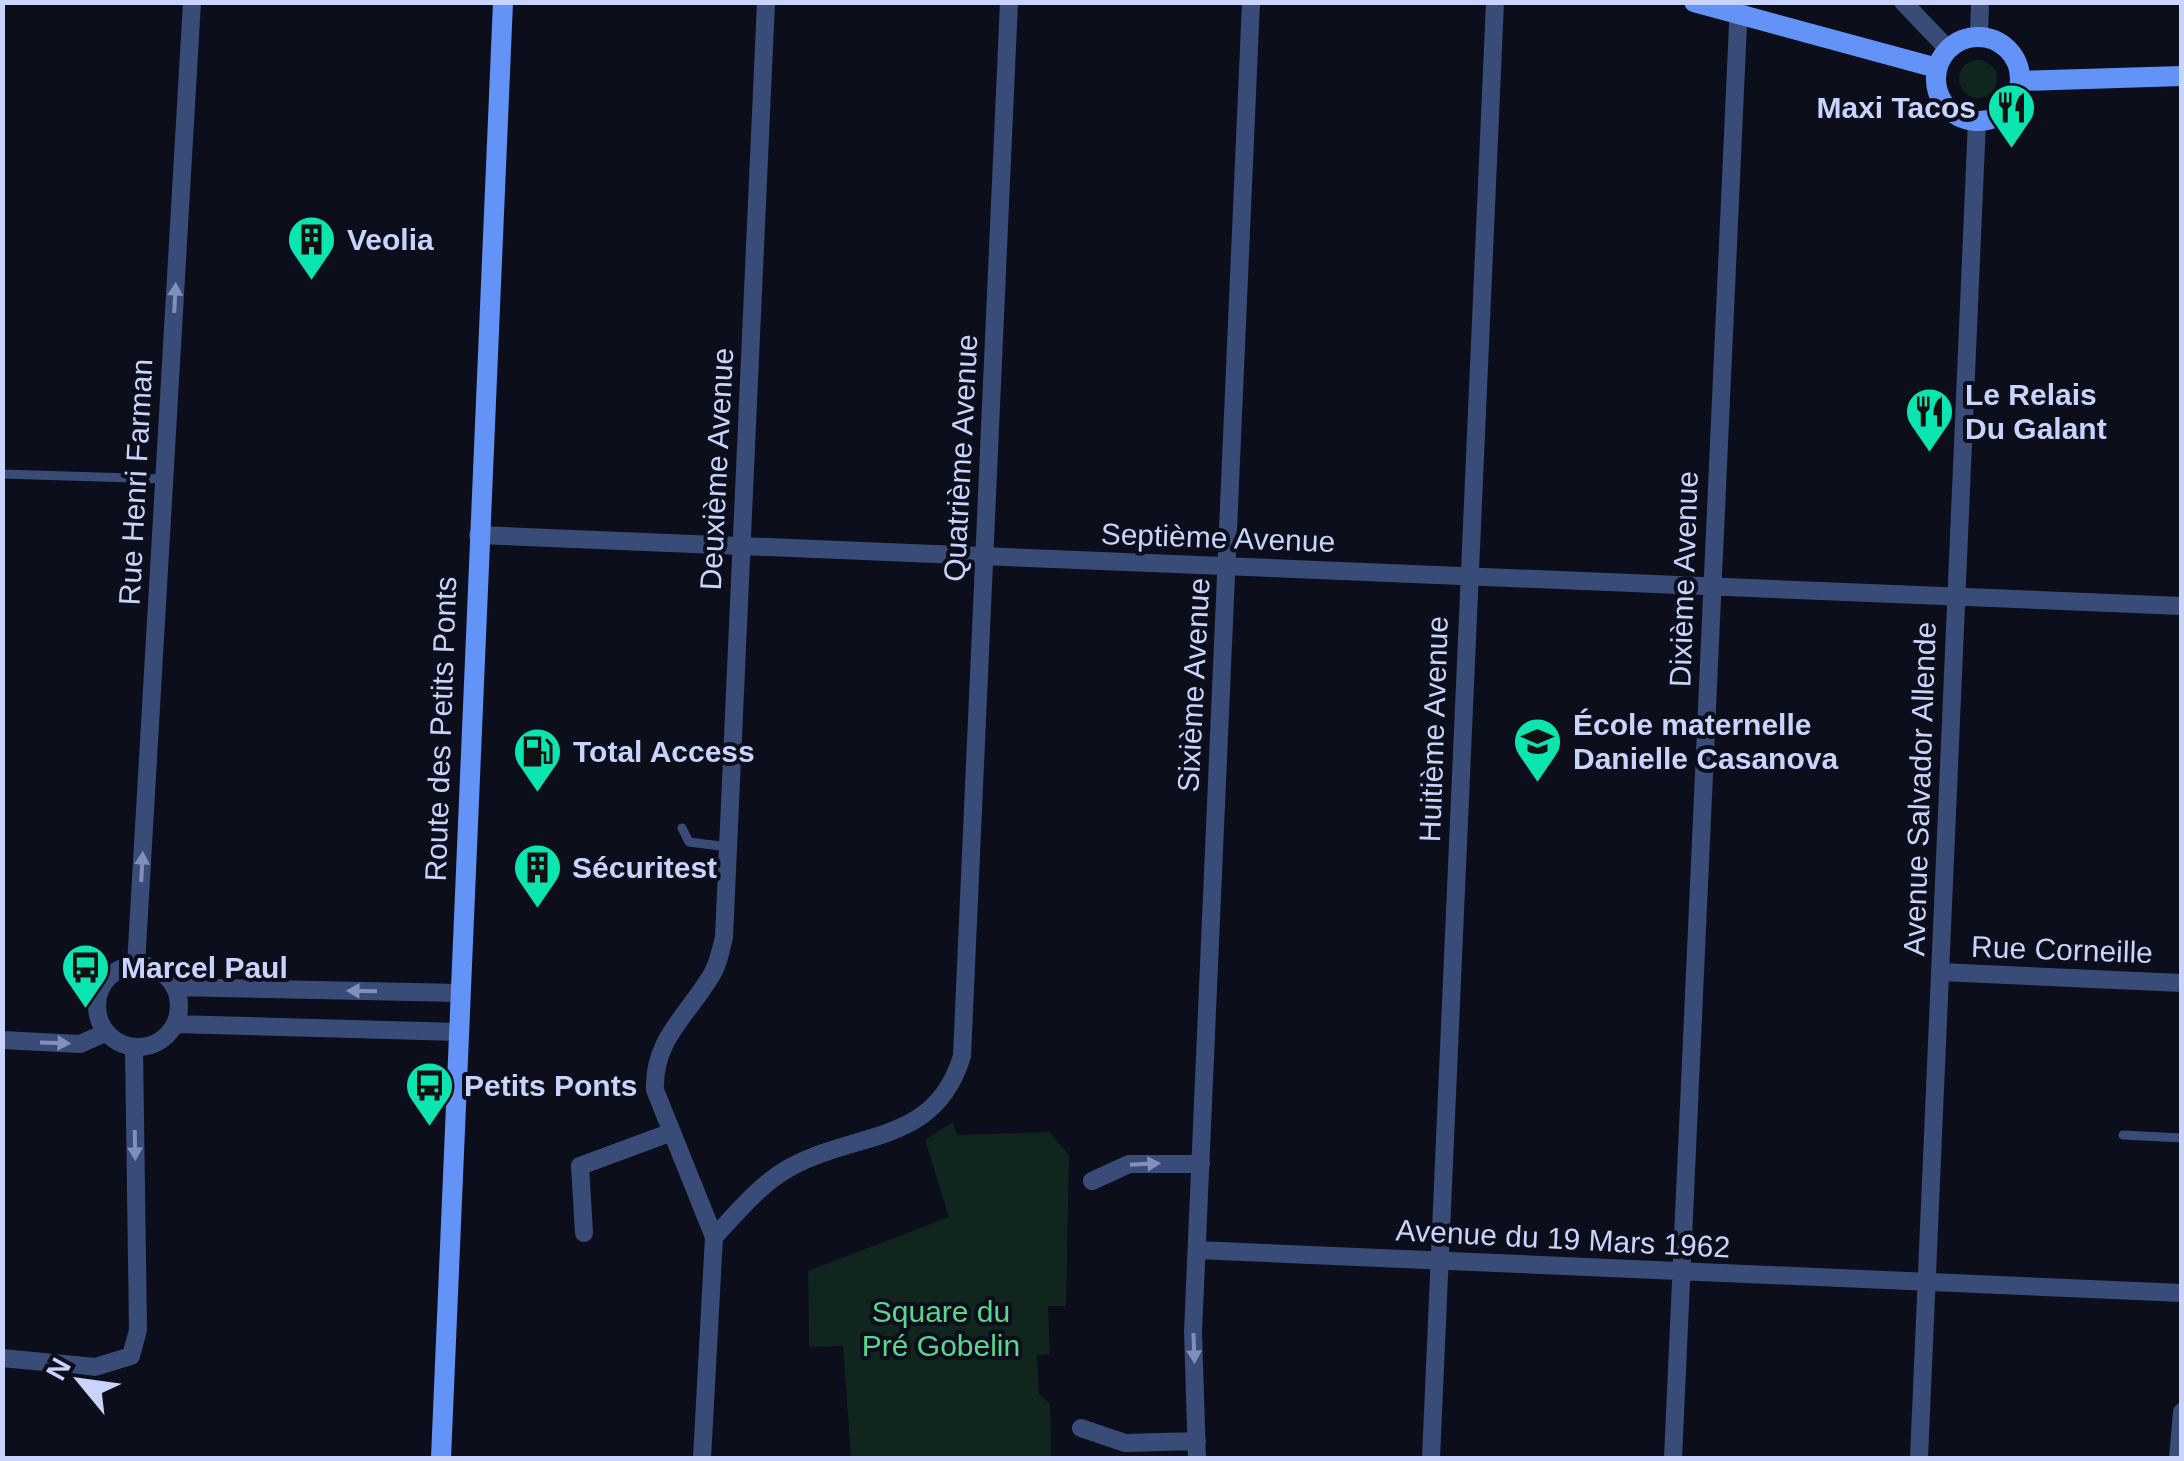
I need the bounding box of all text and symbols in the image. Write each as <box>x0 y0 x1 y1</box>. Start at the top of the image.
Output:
restaurant icon: Maxi Tacos <box>1985 82 2037 150</box>
place label: Maxi Tacos <box>1816 91 1976 124</box>
building icon: Veolia <box>286 214 338 282</box>
place label: Veolia <box>347 223 434 256</box>
one-way arrow <box>167 282 183 314</box>
street label: Quatrième Avenue <box>938 333 983 583</box>
street label: Deuxième Avenue <box>694 347 739 591</box>
street label: Rue Henri Farman <box>113 358 158 606</box>
place label: Le Relais Du Galant <box>1965 378 2107 445</box>
restaurant icon: Le Relais Du Galant <box>1904 386 1956 454</box>
street label: Dixième Avenue <box>1663 470 1704 688</box>
street label: Septième Avenue <box>1100 517 1336 558</box>
street label: Route des Petits Ponts <box>419 576 462 882</box>
street label: Sixième Avenue <box>1171 577 1216 793</box>
street label: Huitième Avenue <box>1413 615 1454 843</box>
street label: Avenue Salvador Allende <box>1897 621 1942 957</box>
place label: École maternelle Danielle Casanova <box>1573 708 1838 775</box>
school or university icon: École maternelle Danielle Casanova <box>1512 716 1564 784</box>
fuel station icon: Total Access <box>512 726 564 794</box>
place label: Total Access <box>573 735 755 768</box>
building icon: Sécuritest <box>511 842 563 910</box>
one-way arrow <box>134 851 150 883</box>
place label: Sécuritest <box>572 851 717 884</box>
street label: Rue Corneille <box>1971 930 2153 969</box>
bus stop icon: Marcel Paul <box>60 942 112 1010</box>
place label: Marcel Paul <box>121 951 288 984</box>
one-way arrow <box>346 983 378 999</box>
one-way arrow <box>40 1035 71 1051</box>
bus stop icon: Petits Ponts <box>403 1060 455 1128</box>
place label: Petits Ponts <box>464 1069 637 1102</box>
one-way arrow <box>128 1130 144 1162</box>
one-way arrow <box>1130 1156 1161 1172</box>
street label: Avenue du 19 Mars 1962 <box>1395 1213 1731 1264</box>
park label: Square du Pré Gobelin <box>862 1295 1020 1362</box>
north arrow <box>30 1331 130 1431</box>
one-way arrow <box>1186 1332 1202 1364</box>
text: N <box>40 1353 77 1385</box>

